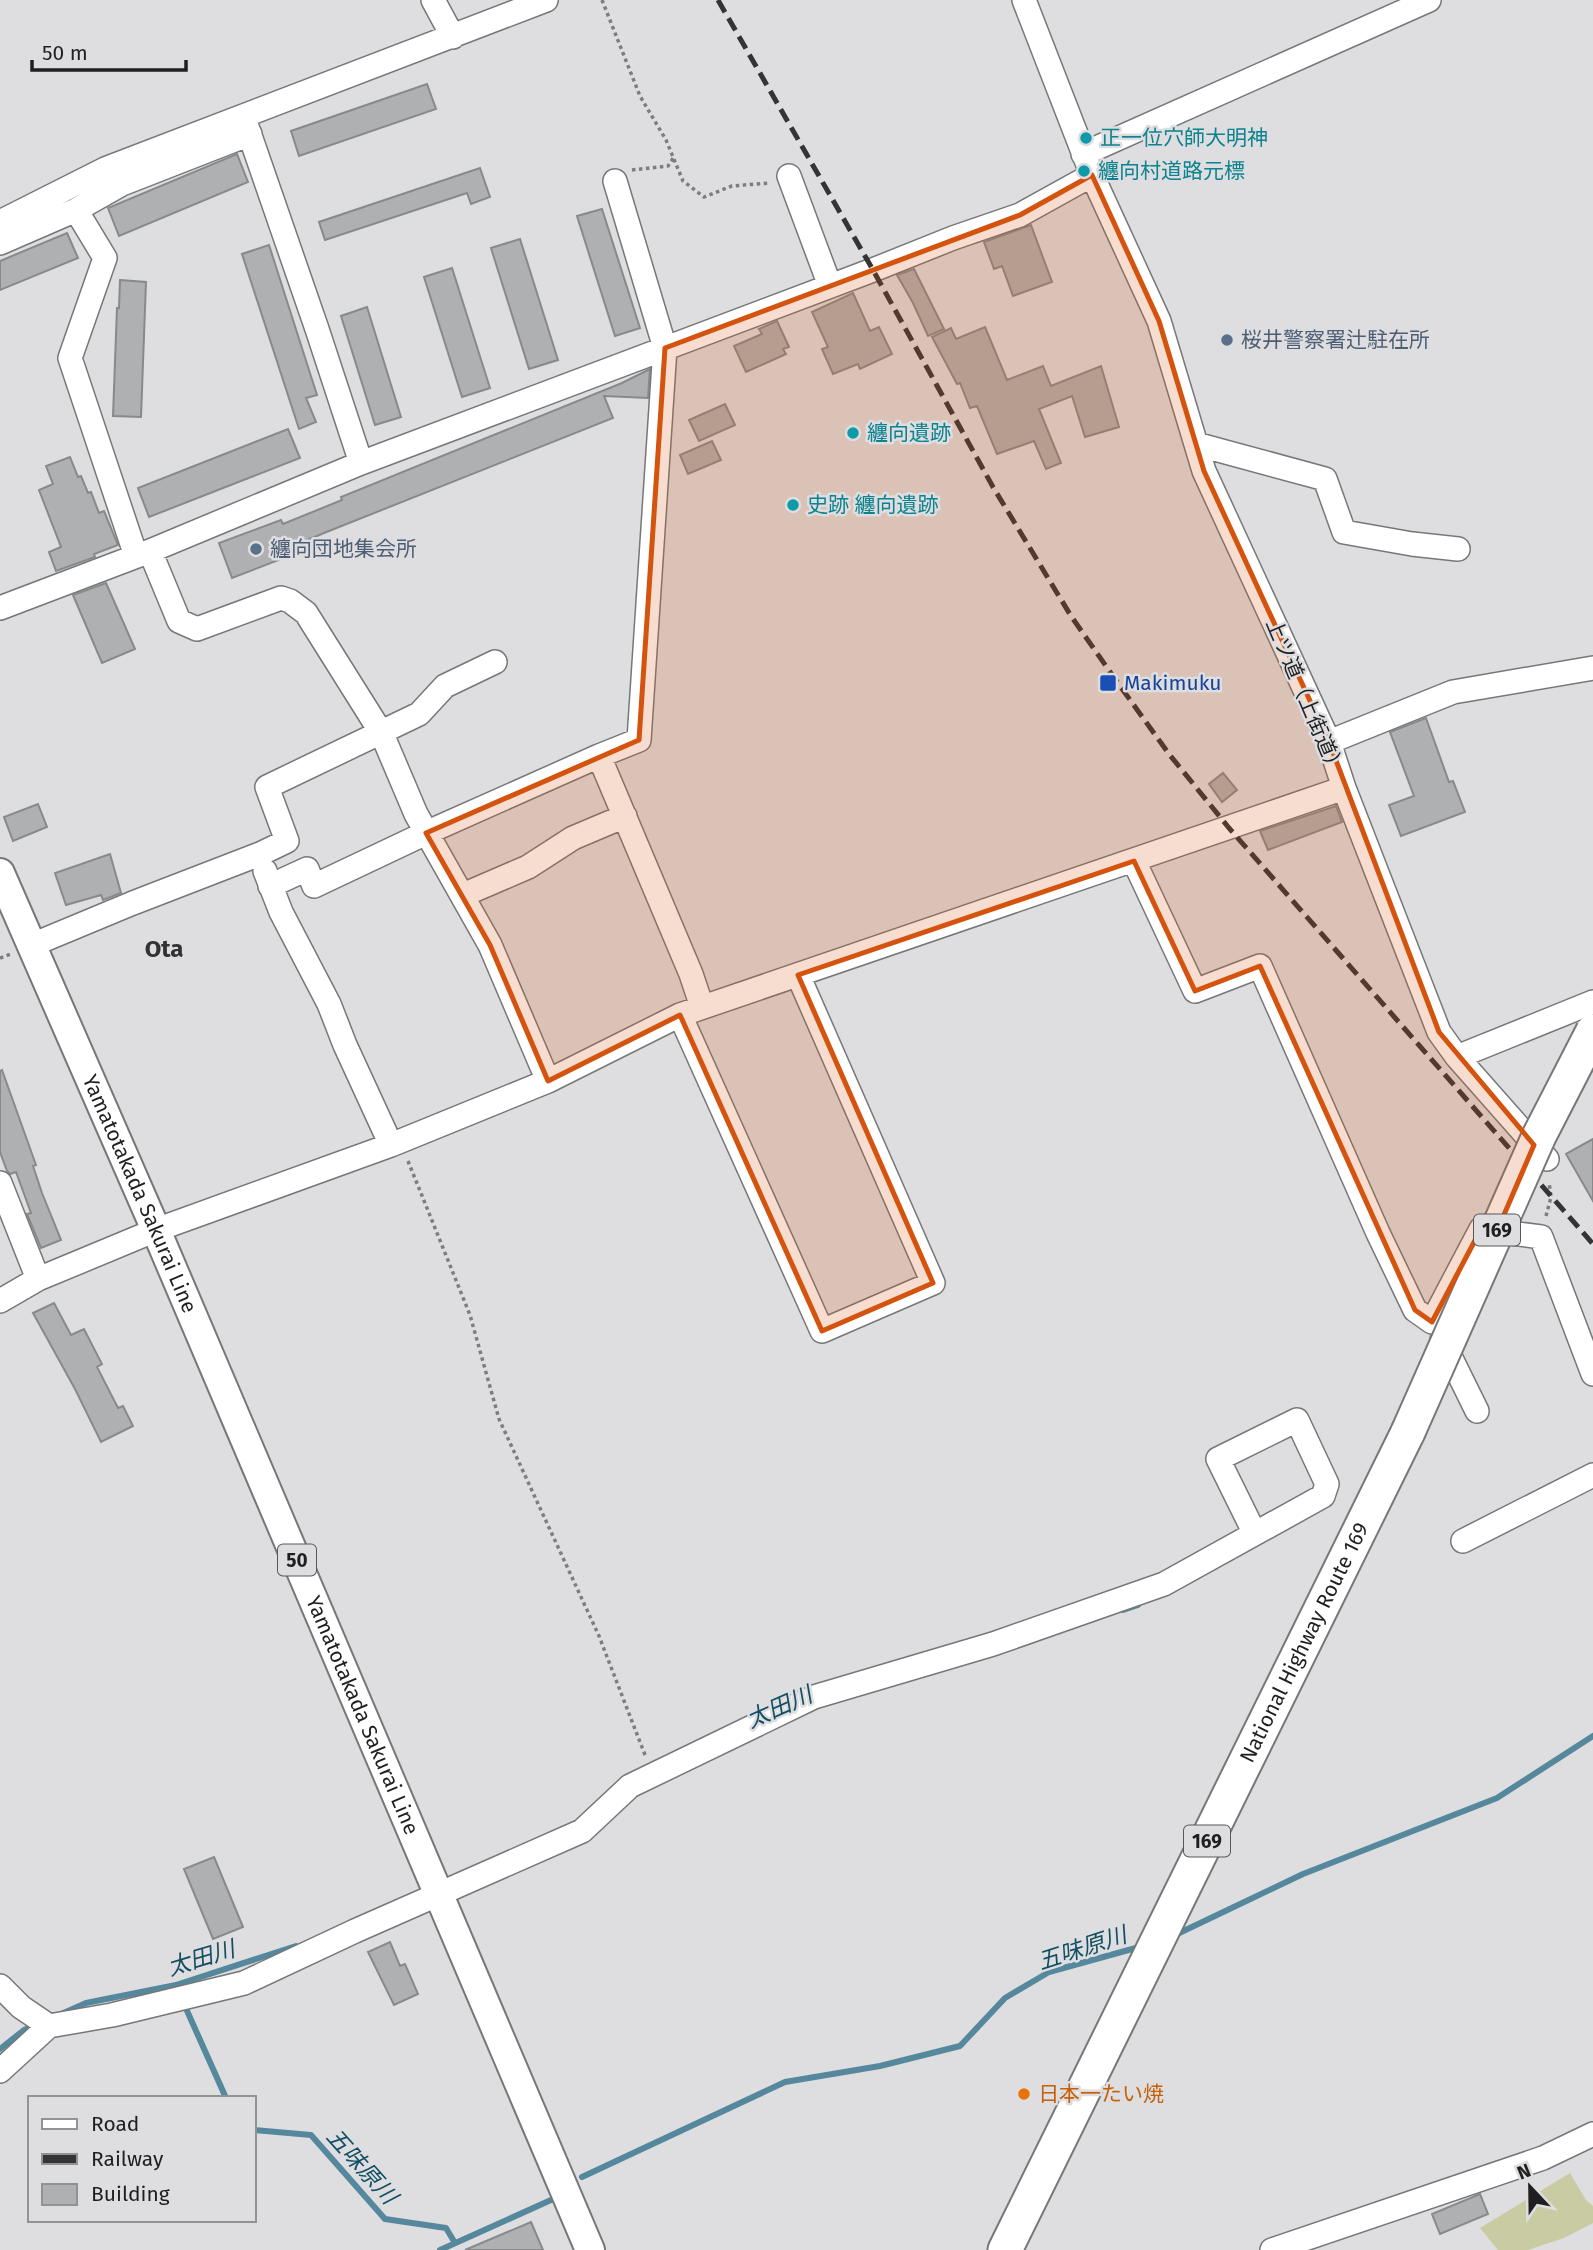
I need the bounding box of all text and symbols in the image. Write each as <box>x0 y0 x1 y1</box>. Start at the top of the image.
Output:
scale bar <box>32 28 186 72</box>
text: 50 m <box>42 40 88 66</box>
place label: 正一位穴師大明神 <box>1100 125 1268 151</box>
marker: 正一位穴師大明神 <box>1078 130 1094 146</box>
place label: 纏向村道路元標 <box>1098 158 1245 184</box>
marker: 纏向村道路元標 <box>1076 163 1092 179</box>
place label: 桜井警察署辻駐在所 <box>1241 327 1430 353</box>
marker: 桜井警察署辻駐在所 <box>1219 332 1235 348</box>
place label: 纏向遺跡 <box>867 420 951 446</box>
marker: 纏向遺跡 <box>845 425 861 441</box>
place label: 史跡 纏向遺跡 <box>807 492 939 518</box>
marker: 史跡 纏向遺跡 <box>785 497 801 513</box>
place label: 纏向団地集会所 <box>270 536 417 562</box>
marker: 纏向団地集会所 <box>248 541 264 557</box>
street label: 上ツ道（上街道） <box>1260 615 1350 779</box>
place label: Makimuku <box>1124 670 1221 696</box>
marker: Makimuku <box>1098 673 1118 693</box>
district label: Ota <box>145 935 183 963</box>
street label: Yamatotakada Sakurai Line <box>77 1071 203 1317</box>
road number: 169 <box>1474 1214 1520 1246</box>
street label: National Highway Route 169 <box>1234 1518 1374 1767</box>
road number: 50 <box>278 1544 316 1576</box>
street label: Yamatotakada Sakurai Line <box>300 1592 425 1839</box>
water label: 太田川 <box>742 1679 819 1734</box>
road number: 169 <box>1184 1826 1230 1856</box>
water label: 五味原川 <box>1034 1920 1133 1976</box>
water label: 太田川 <box>164 1934 241 1981</box>
place label: 日本一たい焼 <box>1038 2081 1164 2107</box>
marker: 日本一たい焼 <box>1016 2086 1032 2102</box>
legend <box>28 2096 256 2222</box>
text: Road <box>91 2111 139 2137</box>
water label: 五味原川 <box>321 2122 405 2212</box>
text: Railway <box>91 2146 164 2172</box>
north arrow <box>1495 2152 1565 2222</box>
text: N <box>1514 2159 1534 2185</box>
text: Building <box>91 2181 170 2207</box>

